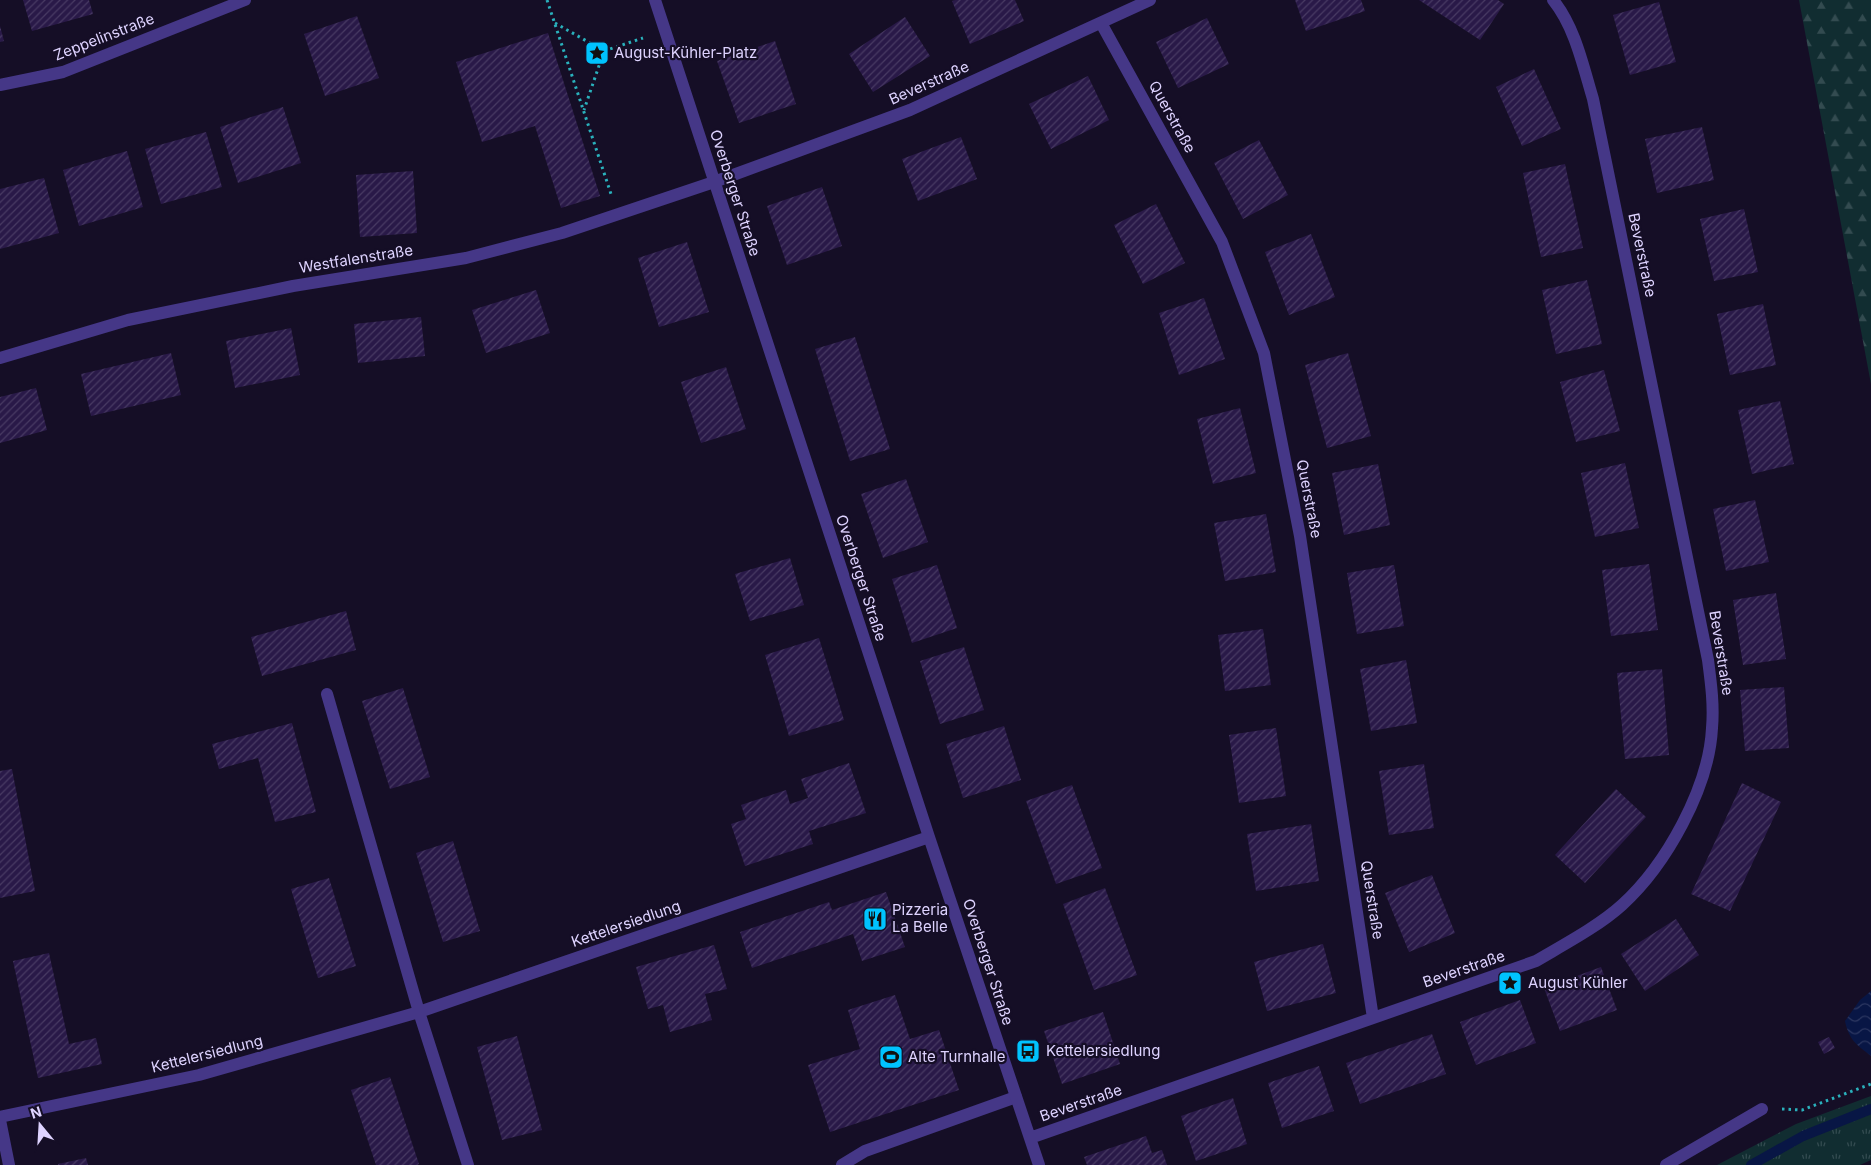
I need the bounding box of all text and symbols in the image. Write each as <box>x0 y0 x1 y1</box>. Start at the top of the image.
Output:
street label: Zeppelinstraße <box>51 9 157 64</box>
place icon: August-Kühler-Platz <box>584 40 610 66</box>
place label: August-Kühler-Platz <box>614 43 757 62</box>
street label: Beverstraße <box>886 56 972 109</box>
street label: Querstraße <box>1145 77 1200 156</box>
street label: Overberger Straße <box>706 127 765 259</box>
street label: Beverstraße <box>1624 211 1661 299</box>
street label: Westfalenstraße <box>298 240 414 277</box>
street label: Querstraße <box>1293 458 1326 540</box>
street label: Overberger Straße <box>832 512 891 644</box>
street label: Beverstraße <box>1705 609 1738 697</box>
street label: Querstraße <box>1357 859 1388 941</box>
street label: Kettelersiedlung <box>569 896 683 951</box>
street label: Overberger Straße <box>959 896 1018 1028</box>
place label: Pizzeria La Belle <box>892 900 948 936</box>
restaurant icon: Pizzeria La Belle <box>862 906 888 932</box>
street label: Beverstraße <box>1420 946 1507 991</box>
place icon: August Kühler <box>1497 970 1523 996</box>
place label: August Kühler <box>1528 973 1628 992</box>
street label: Kettelersiedlung <box>149 1030 265 1077</box>
bus stop icon: Kettelersiedlung <box>1015 1038 1041 1064</box>
place label: Kettelersiedlung <box>1046 1041 1160 1060</box>
sports icon: Alte Turnhalle <box>878 1044 904 1070</box>
place label: Alte Turnhalle <box>908 1047 1005 1066</box>
street label: Beverstraße <box>1037 1080 1124 1125</box>
north arrow <box>15 1100 65 1150</box>
text: N <box>28 1102 44 1122</box>

